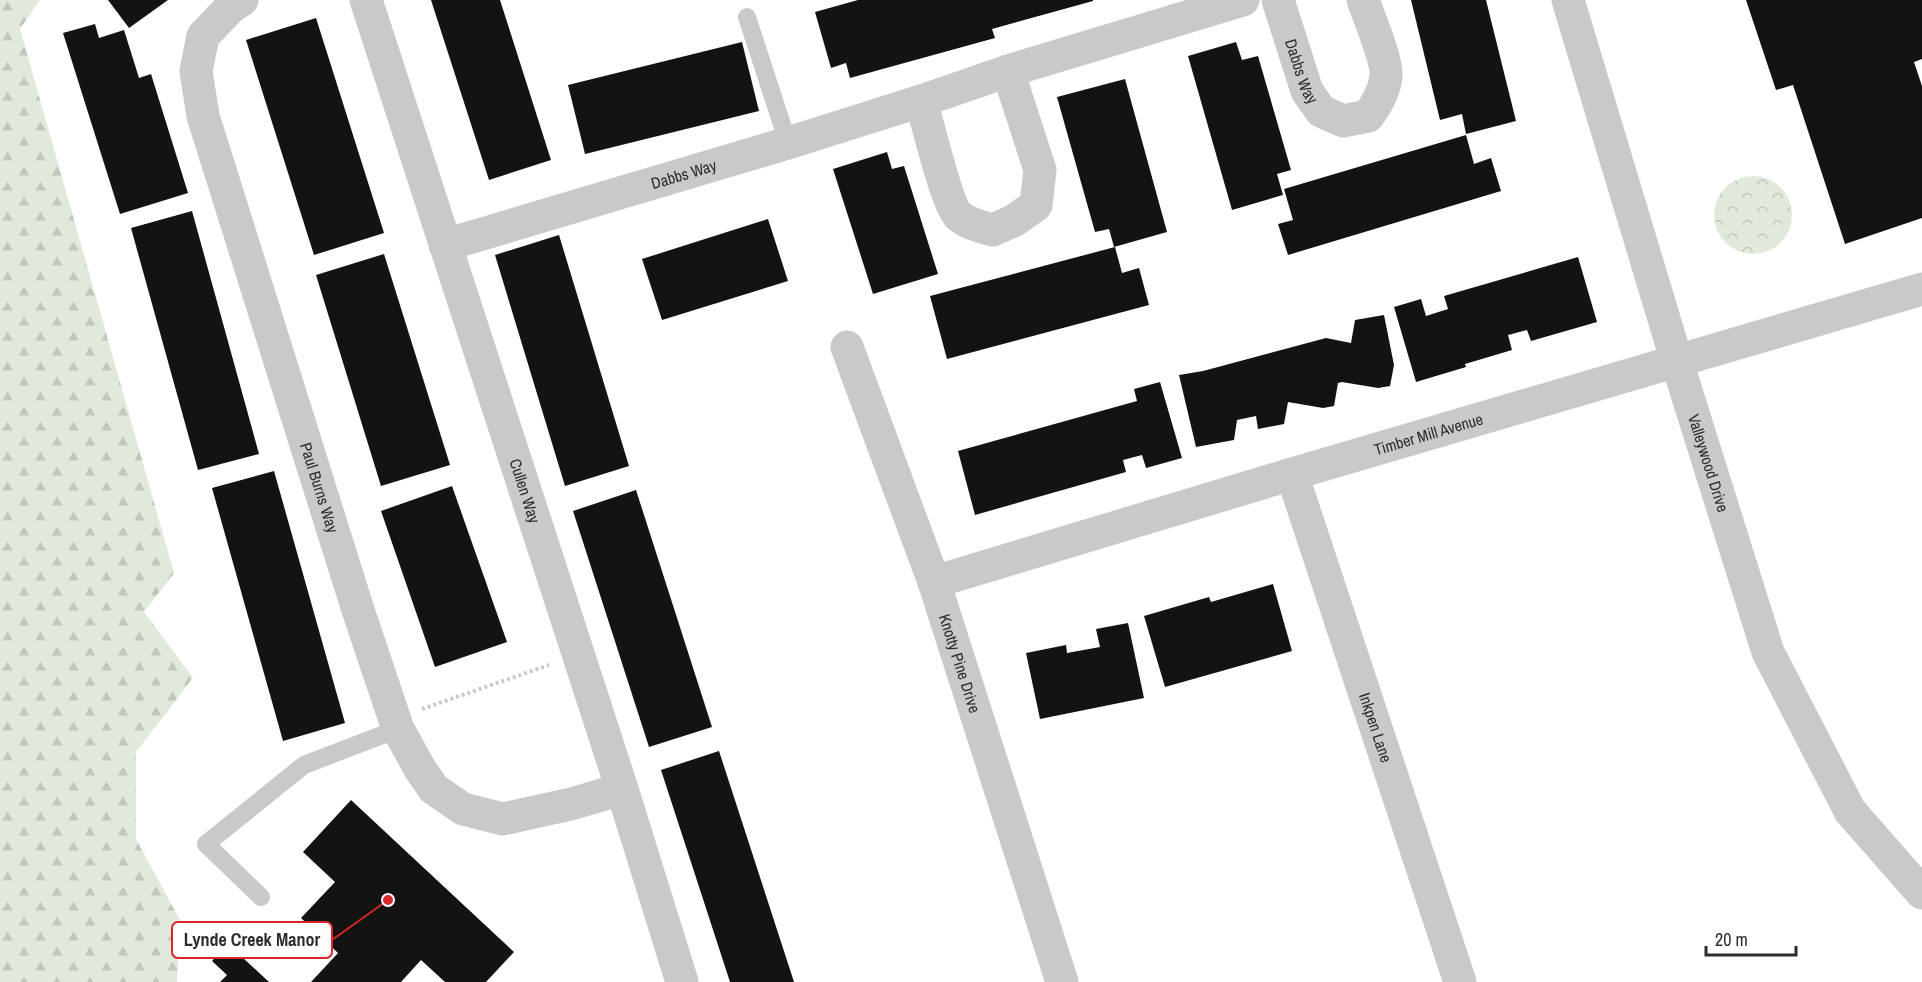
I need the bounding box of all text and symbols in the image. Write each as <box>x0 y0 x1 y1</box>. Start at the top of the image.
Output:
street label: Dabbs Way <box>1280 36 1324 108</box>
street label: Dabbs Way <box>648 154 720 194</box>
street label: Timber Mill Avenue <box>1371 408 1485 460</box>
street label: Valleywood Drive <box>1683 412 1734 515</box>
street label: Paul Burns Way <box>295 440 344 536</box>
street label: Cullen Way <box>505 456 546 526</box>
street label: Knotty Pine Drive <box>934 611 986 716</box>
street label: Inkpen Lane <box>1354 690 1398 765</box>
scale bar <box>1706 919 1796 957</box>
callout: Lynde Creek Manor <box>172 922 332 958</box>
text: Lynde Creek Manor <box>184 927 320 952</box>
text: 20 m <box>1715 927 1748 952</box>

